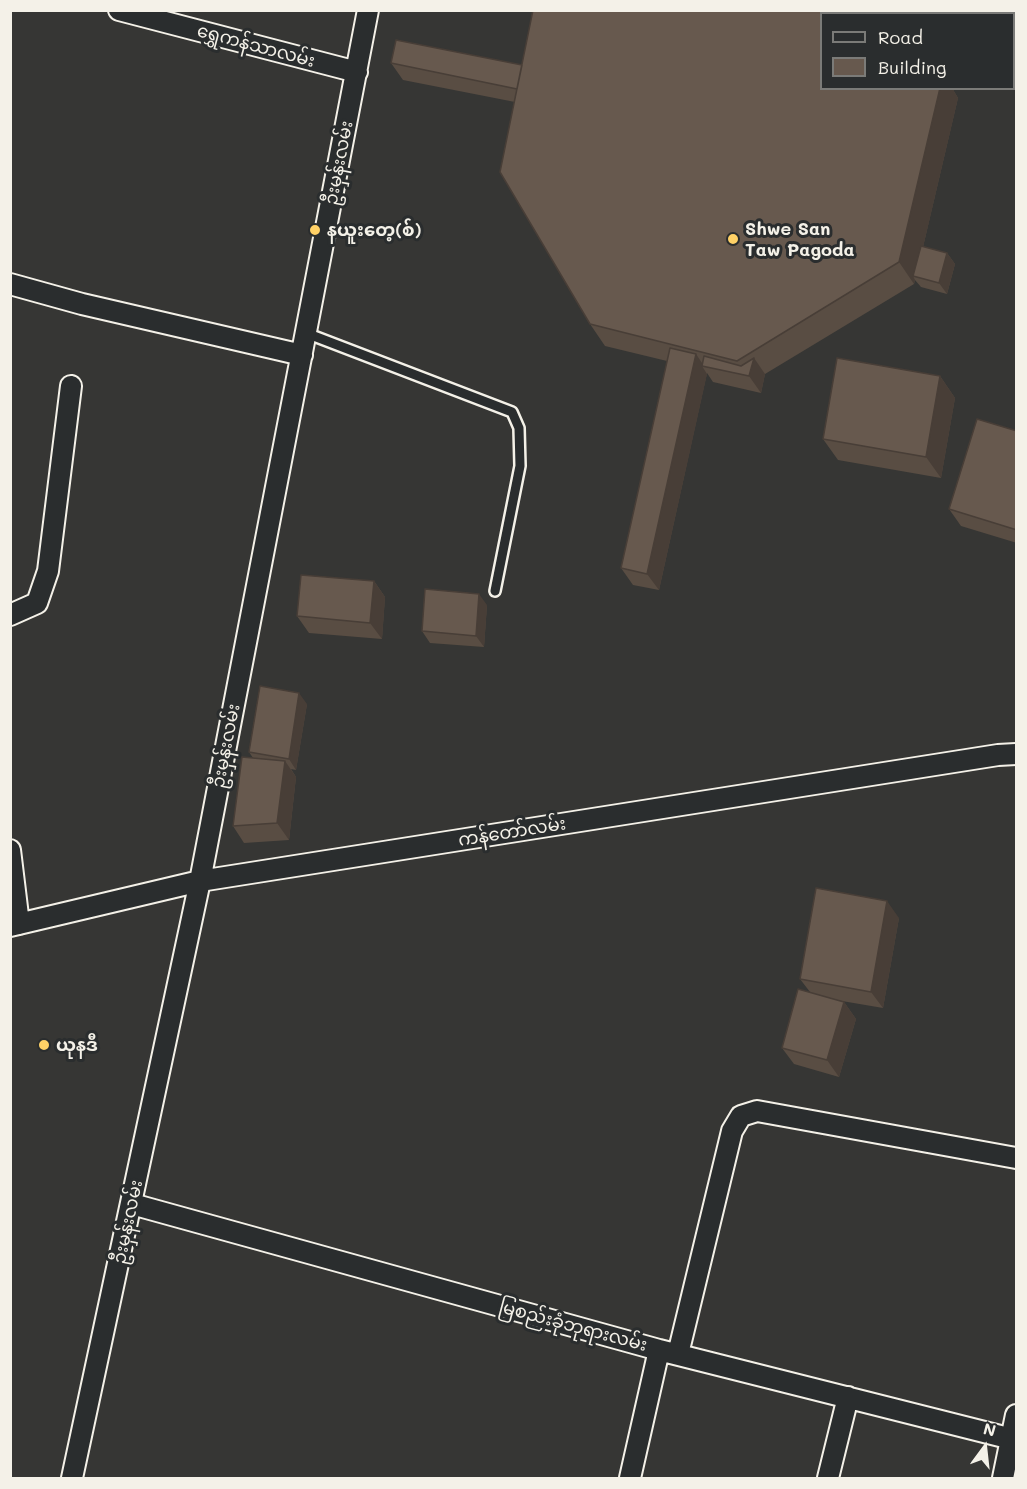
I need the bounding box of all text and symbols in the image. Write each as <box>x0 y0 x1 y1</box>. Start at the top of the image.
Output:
legend <box>820 12 1015 90</box>
street label: ‌ရွှေကန်သာလမ်း <box>195 20 317 72</box>
text: Road <box>878 25 923 49</box>
text: Building <box>878 55 946 79</box>
street label: ဦးမှန်းလမ်း <box>320 119 358 207</box>
place label: Shwe San Taw Pagoda <box>745 218 854 260</box>
place label: နယူးတေ့(စ်) <box>327 219 421 241</box>
marker: နယူးတေ့(စ်) <box>308 223 322 237</box>
marker: Shwe San Taw Pagoda <box>726 232 740 246</box>
street label: ဦးမှန်းလမ်း <box>207 702 245 790</box>
street label: ကန်တော်လမ်း <box>457 813 567 851</box>
place label: ယုနဒီ <box>56 1034 98 1056</box>
marker: ယုနဒီ <box>37 1038 51 1052</box>
street label: ဦးမှန်းလမ်း <box>109 1178 147 1266</box>
street label: မြစည်းခုံဘုရားလမ်း <box>497 1296 649 1356</box>
north arrow <box>955 1417 1015 1477</box>
text: N <box>981 1417 998 1441</box>

